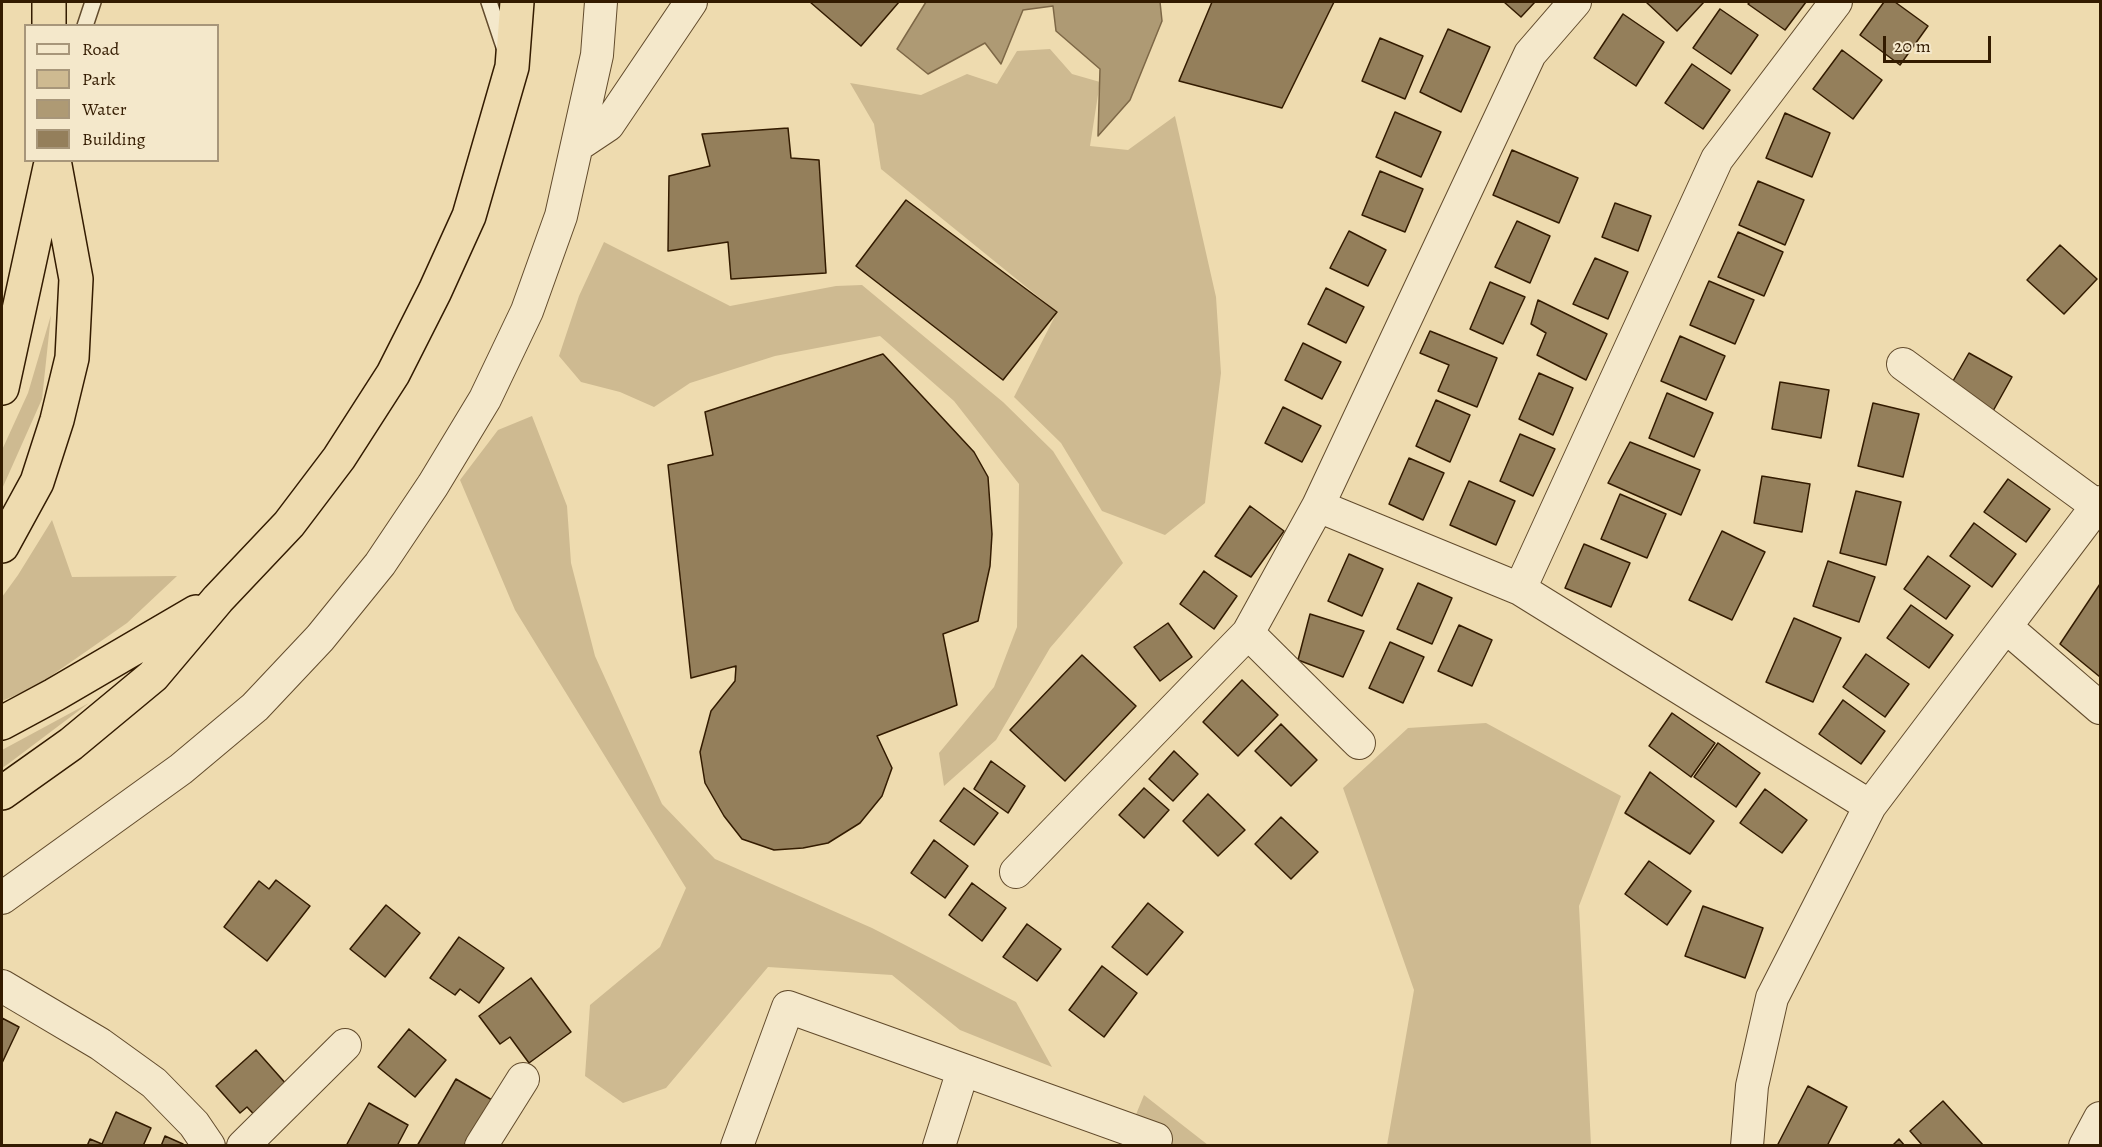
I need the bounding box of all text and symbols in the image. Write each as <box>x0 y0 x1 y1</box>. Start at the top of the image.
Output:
legend <box>24 24 219 162</box>
scale bar <box>1886 24 1994 62</box>
text: 20 m <box>1894 34 1931 58</box>
text: Road <box>82 37 119 61</box>
text: Park <box>82 67 116 91</box>
text: Water <box>82 97 127 121</box>
text: Building <box>82 127 146 151</box>

